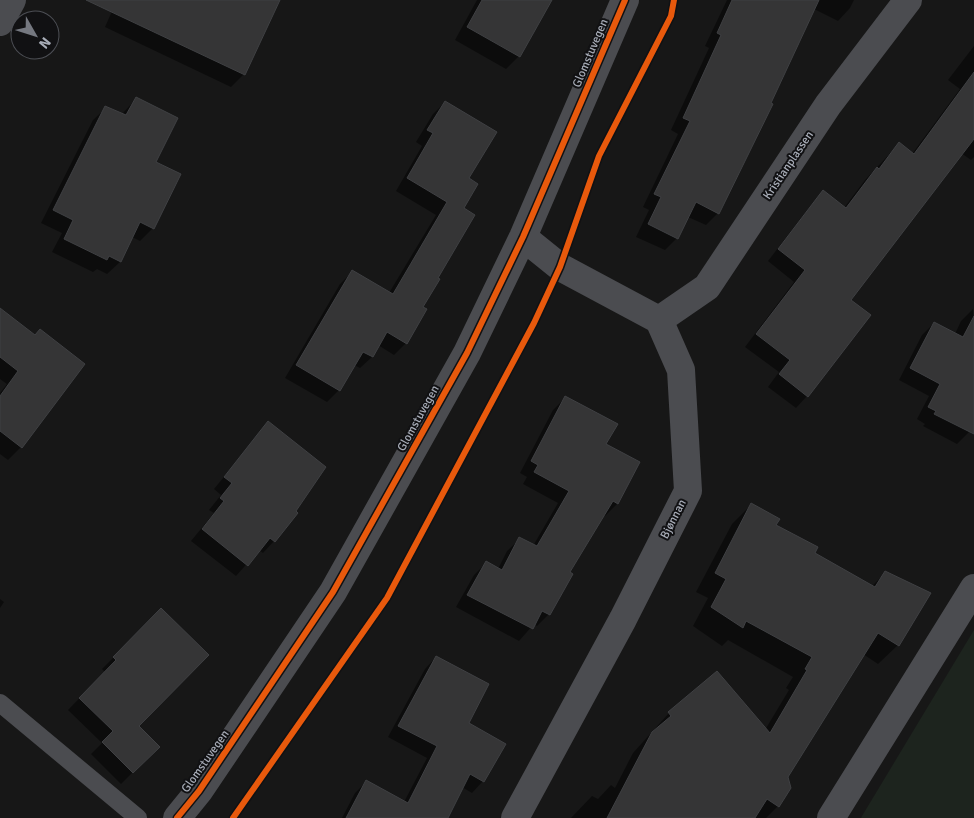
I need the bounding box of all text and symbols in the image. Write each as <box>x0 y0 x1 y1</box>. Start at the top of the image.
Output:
north arrow <box>10 10 60 60</box>
street label: Glomstuvegen <box>569 17 612 90</box>
text: N <box>35 34 54 52</box>
street label: Kristianplassen <box>760 128 817 202</box>
street label: Glomstuvegen <box>394 383 443 454</box>
street label: Bjønnan <box>657 497 690 542</box>
street label: Glomstuvegen <box>178 727 233 796</box>

